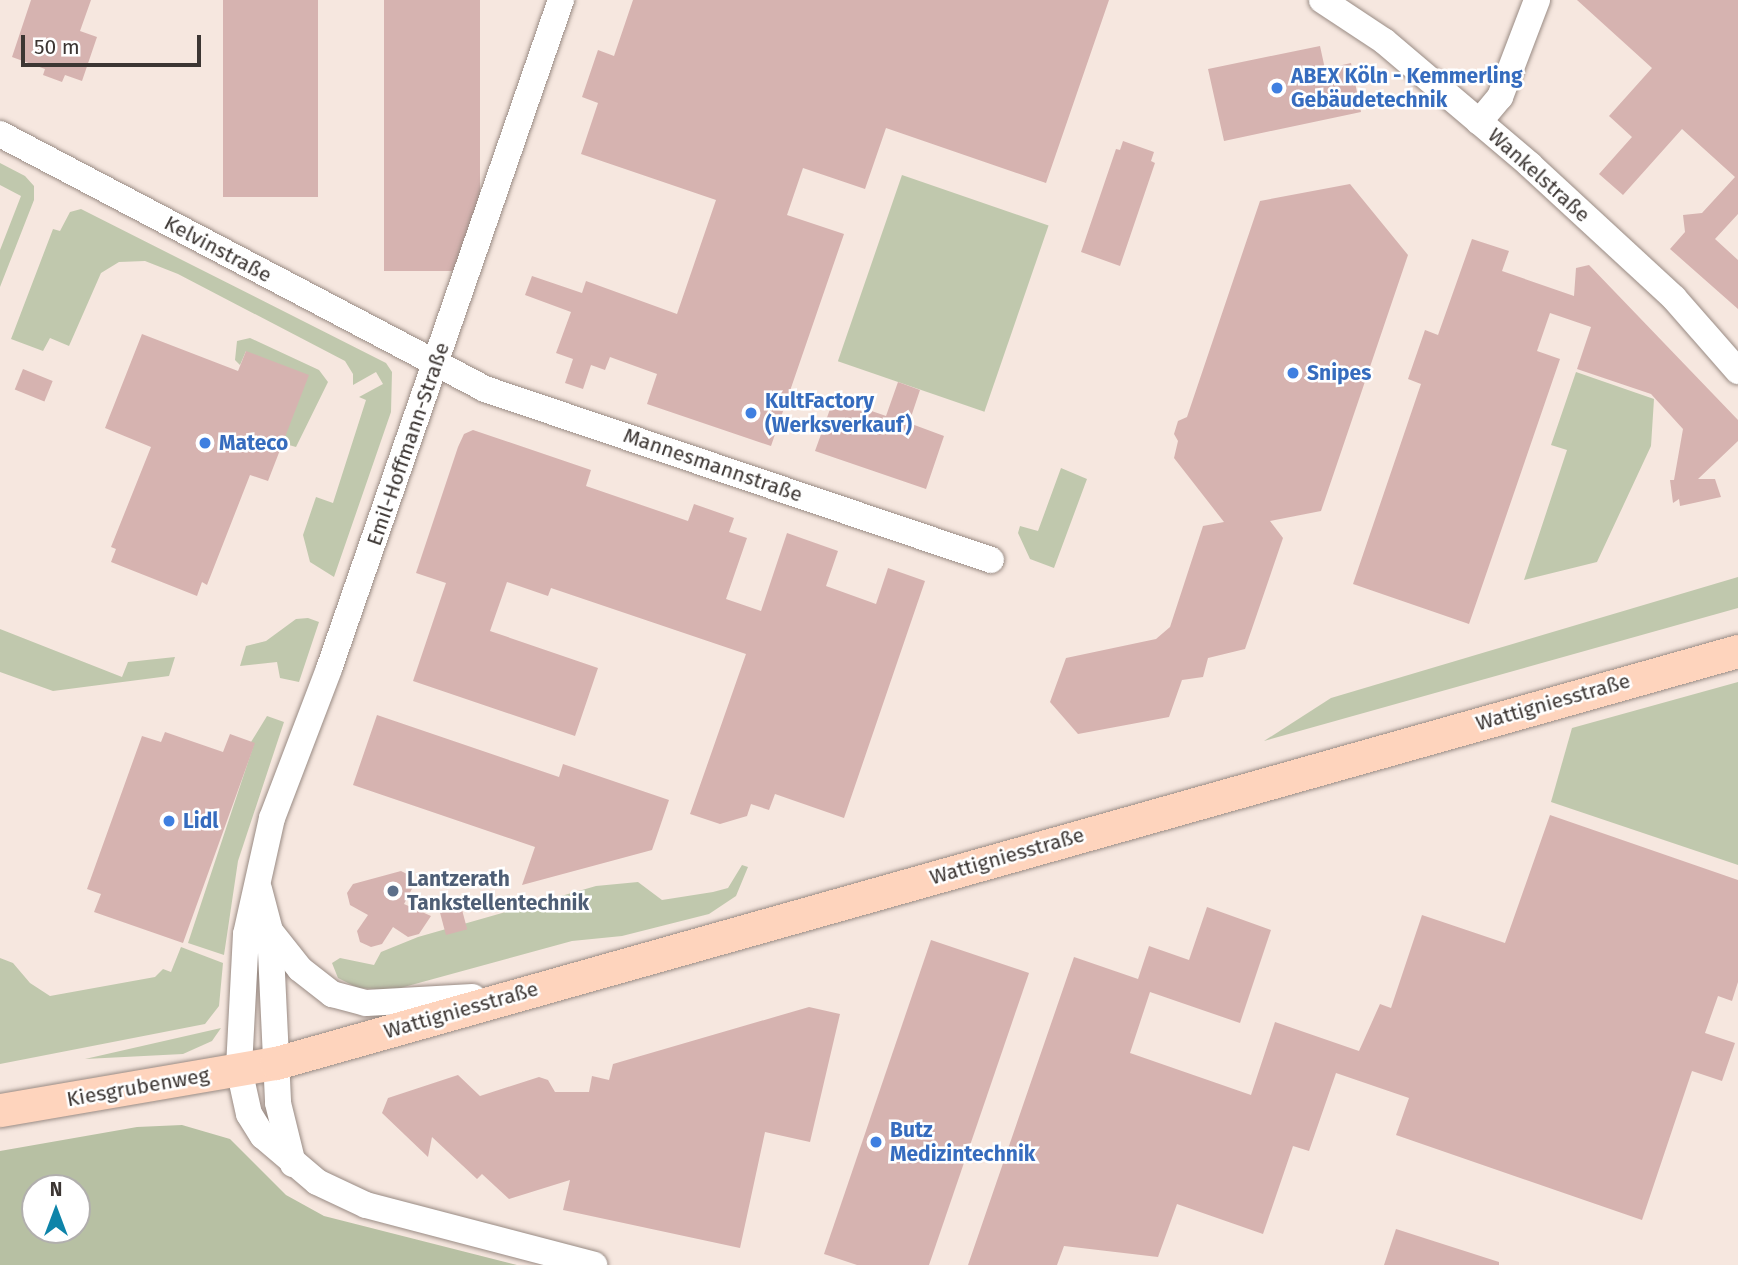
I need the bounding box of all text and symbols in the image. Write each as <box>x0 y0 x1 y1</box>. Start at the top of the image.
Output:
scale bar <box>24 21 205 65</box>
text: 50 m <box>34 34 80 60</box>
place label: ABEX Köln - Kemmerling Gebäudetechnik <box>1291 63 1522 113</box>
marker: ABEX Köln - Kemmerling Gebäudetechnik <box>1269 80 1285 96</box>
street label: Wankelstraße <box>1483 123 1595 227</box>
street label: Kelvinstraße <box>160 210 276 288</box>
street label: Emil-Hoffmann-Straße <box>361 339 455 549</box>
place label: Snipes <box>1307 360 1371 386</box>
marker: Snipes <box>1285 365 1301 381</box>
place label: KultFactory (Werksverkauf) <box>765 388 912 438</box>
marker: KultFactory (Werksverkauf) <box>743 405 759 421</box>
street label: Mannesmannstraße <box>620 423 806 507</box>
place label: Mateco <box>219 430 288 456</box>
marker: Mateco <box>197 435 213 451</box>
street label: Wattigniesstraße <box>1473 668 1633 736</box>
place label: Lidl <box>183 808 219 834</box>
marker: Lidl <box>161 813 177 829</box>
street label: Wattigniesstraße <box>927 822 1087 890</box>
place label: Lantzerath Tankstellentechnik <box>407 866 589 916</box>
marker: Lantzerath Tankstellentechnik <box>385 883 401 899</box>
street label: Wattigniesstraße <box>381 976 541 1044</box>
street label: Kiesgrubenweg <box>65 1062 211 1112</box>
place label: Butz Medizintechnik <box>890 1117 1035 1167</box>
marker: Butz Medizintechnik <box>868 1134 884 1150</box>
north arrow <box>21 1174 91 1244</box>
text: N <box>50 1178 62 1201</box>

